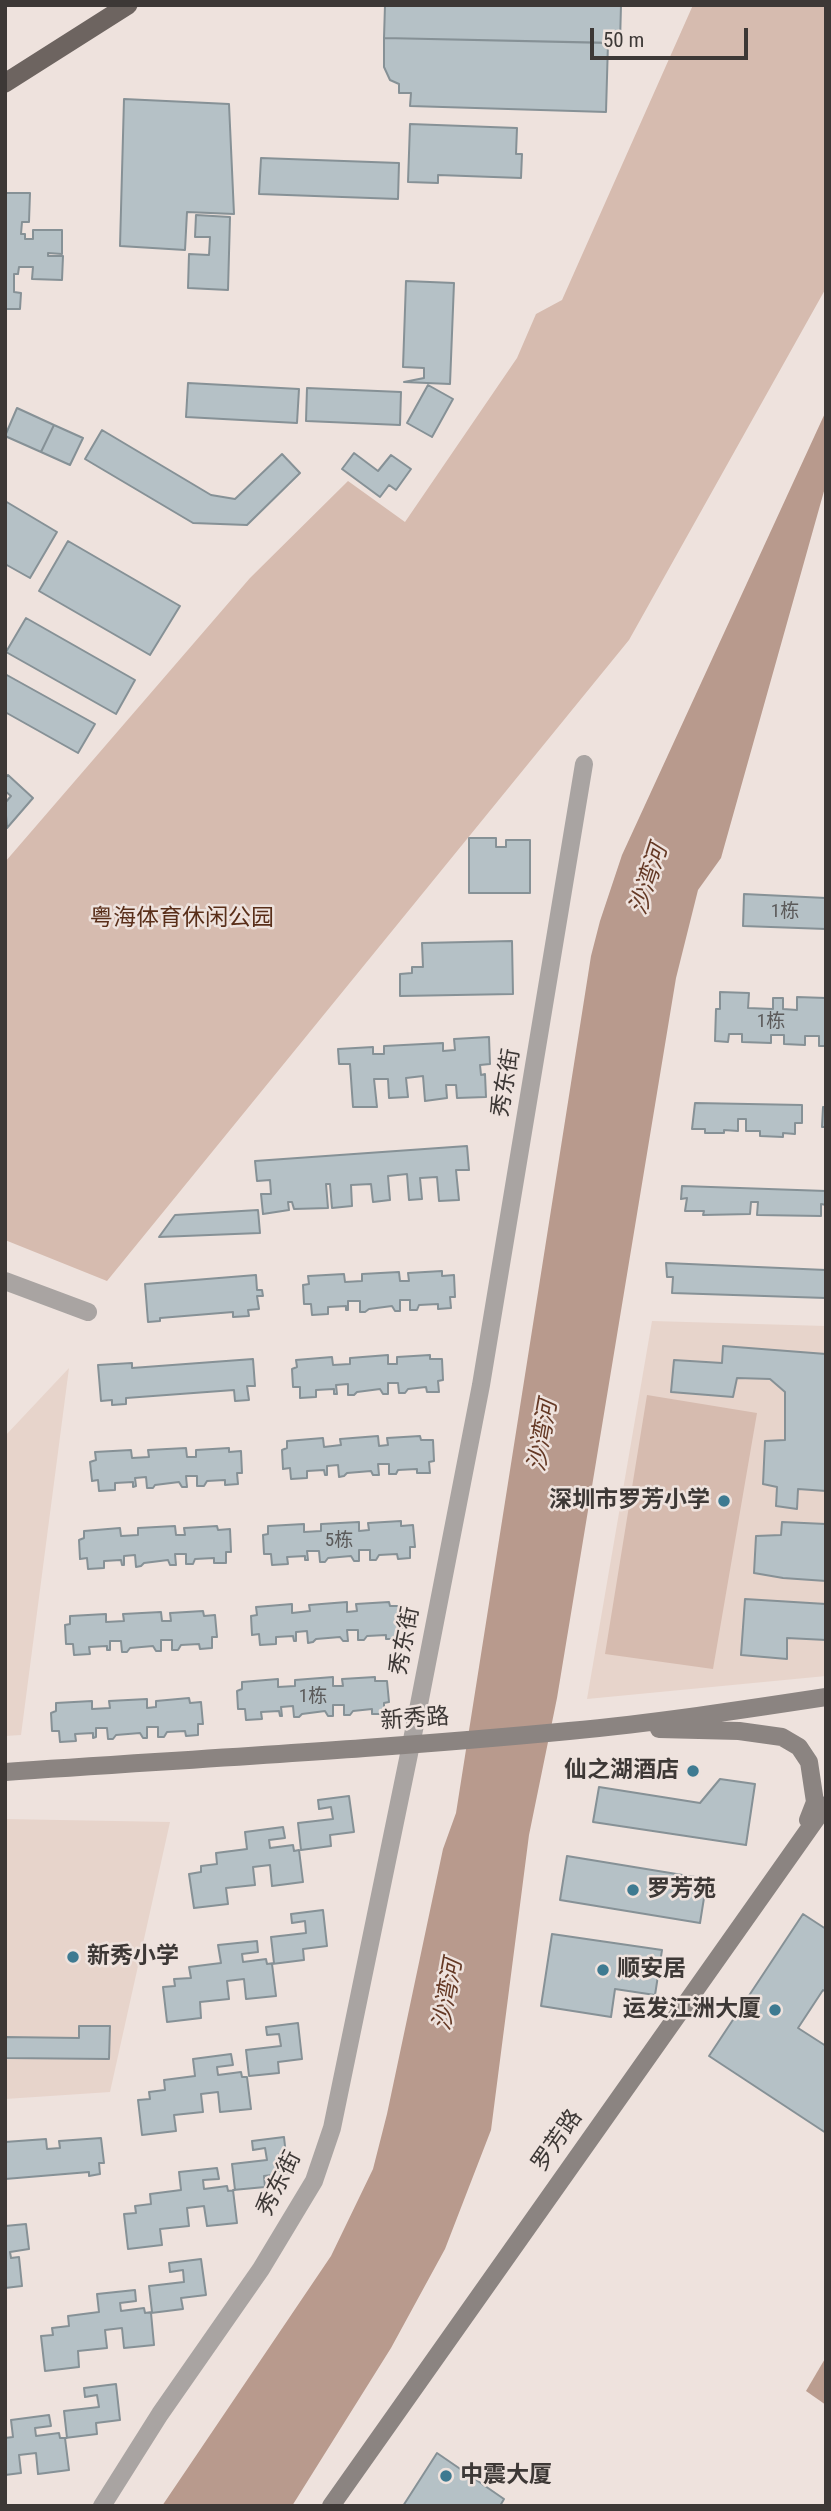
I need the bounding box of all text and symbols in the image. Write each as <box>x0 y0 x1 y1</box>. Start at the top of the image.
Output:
scale bar <box>593 14 750 58</box>
text: 50 m <box>603 28 644 52</box>
water label: 沙湾河 <box>625 841 675 919</box>
house number: 1栋 <box>771 901 799 923</box>
park label: 粤海体育休闲公园 <box>90 905 274 933</box>
house number: 1栋 <box>757 1011 785 1033</box>
street label: 秀东街 <box>487 1047 527 1119</box>
water label: 沙湾河 <box>524 1398 564 1474</box>
place label: 深圳市罗芳小学 <box>549 1487 710 1515</box>
marker: 深圳市罗芳小学 <box>716 1493 732 1509</box>
house number: 5栋 <box>325 1530 353 1552</box>
street label: 秀东街 <box>386 1605 426 1677</box>
house number: 1栋 <box>299 1686 327 1708</box>
street label: 新秀路 <box>380 1704 450 1736</box>
place label: 仙之湖酒店 <box>564 1757 679 1785</box>
marker: 仙之湖酒店 <box>685 1763 701 1779</box>
place label: 罗芳苑 <box>647 1876 716 1904</box>
marker: 罗芳苑 <box>625 1882 641 1898</box>
place label: 新秀小学 <box>87 1943 179 1971</box>
marker: 新秀小学 <box>65 1949 81 1965</box>
place label: 顺安居 <box>617 1956 686 1984</box>
water label: 沙湾河 <box>429 1957 469 2033</box>
marker: 顺安居 <box>595 1962 611 1978</box>
place label: 运发江洲大厦 <box>623 1996 761 2024</box>
marker: 运发江洲大厦 <box>767 2002 783 2018</box>
street label: 罗芳路 <box>527 2105 589 2177</box>
street label: 秀东街 <box>252 2147 308 2221</box>
place label: 中震大厦 <box>460 2462 552 2490</box>
marker: 中震大厦 <box>438 2468 454 2484</box>

